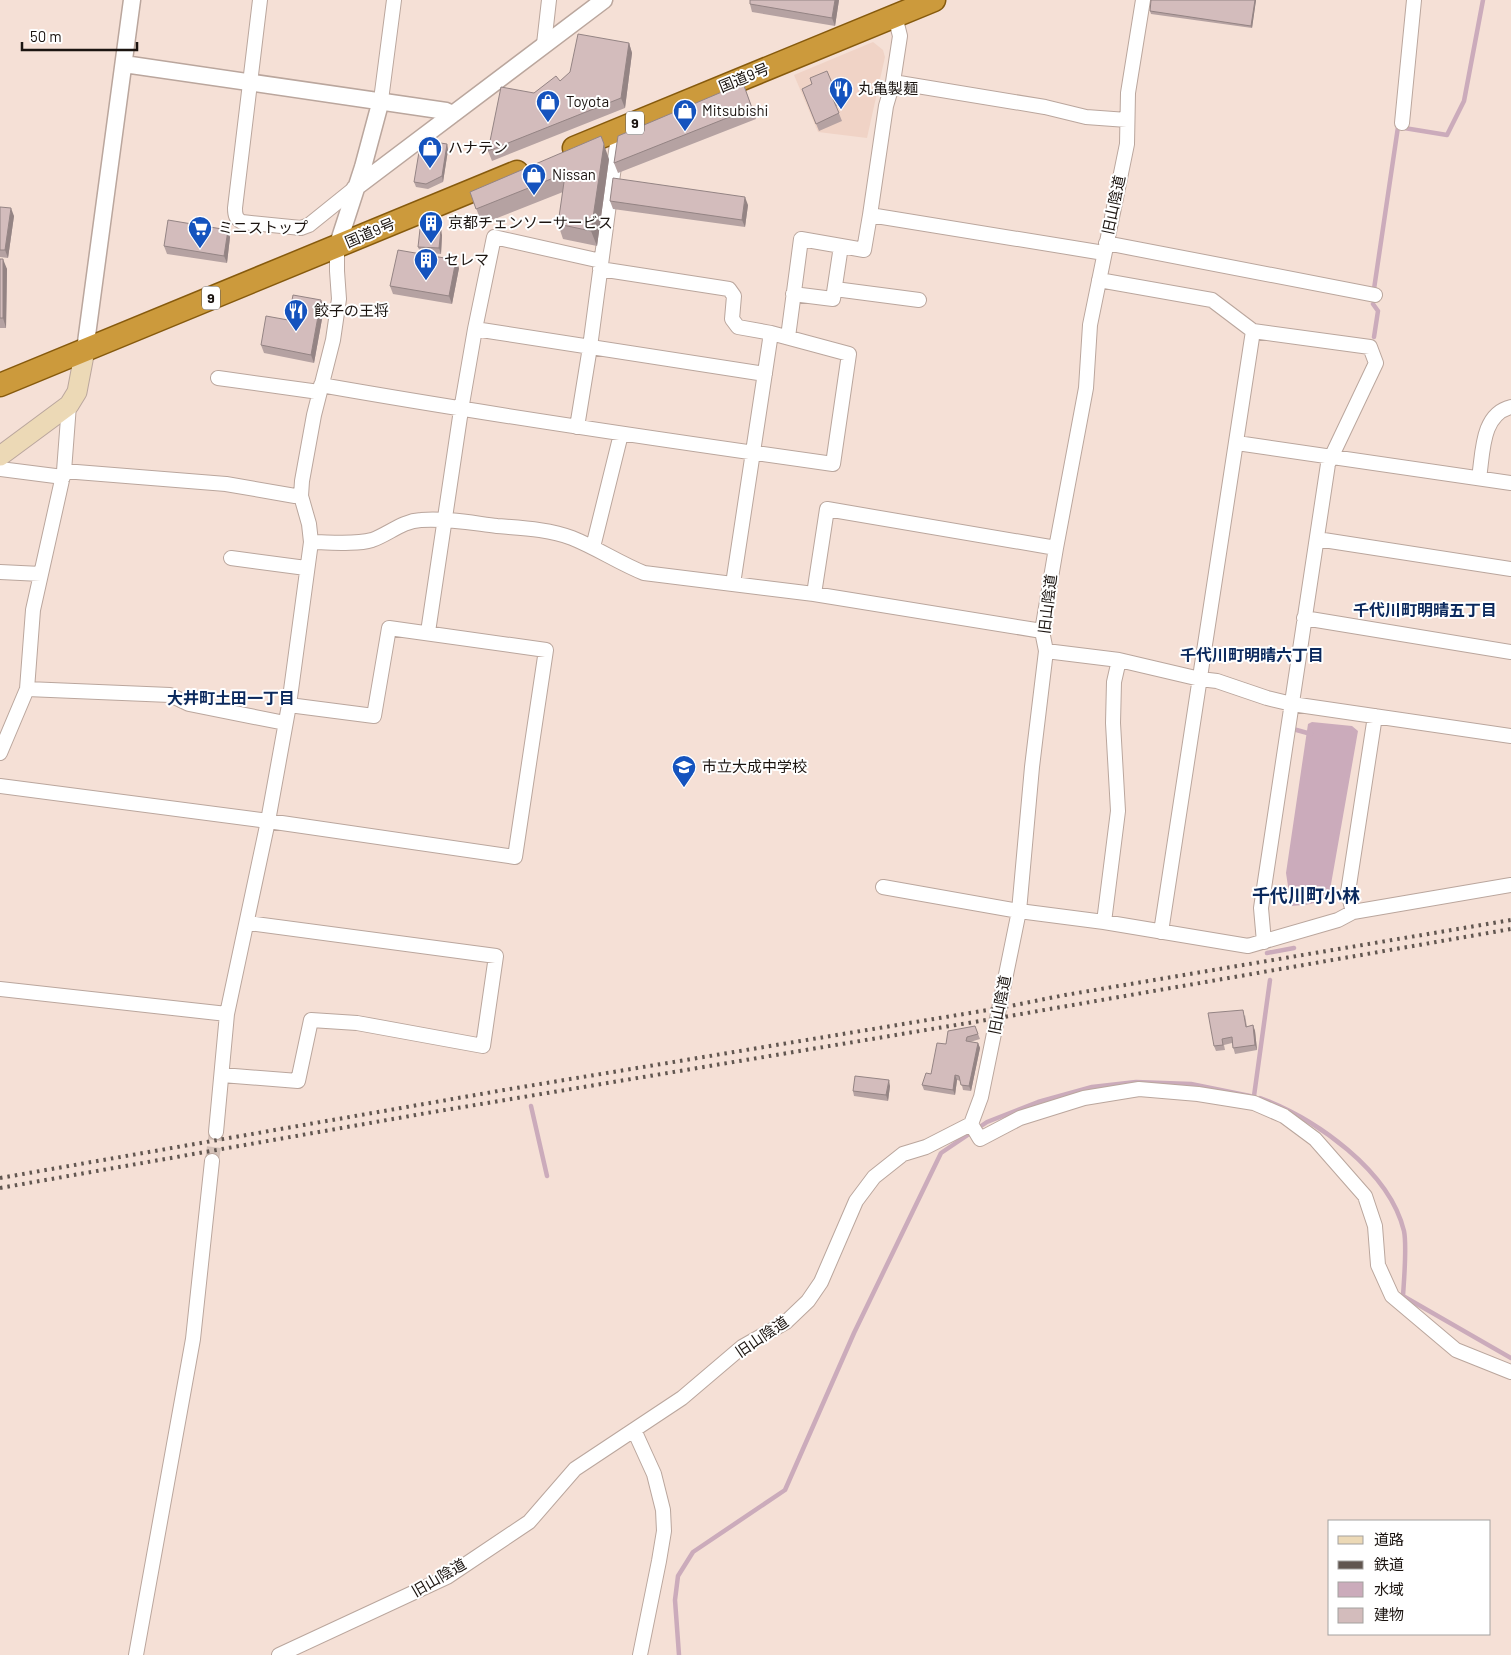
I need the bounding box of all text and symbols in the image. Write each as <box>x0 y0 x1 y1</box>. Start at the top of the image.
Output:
scale bar <box>22 20 138 52</box>
text: 50 m <box>30 27 62 45</box>
street label: 国道9号 <box>716 59 771 95</box>
restaurant icon: 丸亀製麺 <box>828 76 854 110</box>
place label: 丸亀製麺 <box>858 79 918 97</box>
shop icon: Toyota <box>535 89 561 123</box>
place label: Toyota <box>566 92 609 110</box>
shop icon: Mitsubishi <box>672 98 698 132</box>
place label: Mitsubishi <box>702 101 768 119</box>
road number: 9 <box>626 112 644 134</box>
shop icon: ハナテン <box>417 135 443 169</box>
place label: ハナテン <box>448 138 508 156</box>
shop icon: Nissan <box>521 162 547 196</box>
place label: Nissan <box>552 165 596 183</box>
street label: 旧山陰道 <box>1098 174 1128 236</box>
building icon: 京都チェンソーサービス <box>418 210 444 244</box>
street label: 国道9号 <box>342 213 397 251</box>
place label: 京都チェンソーサービス <box>448 213 613 231</box>
supermarket icon: ミニストップ <box>187 215 213 249</box>
place label: ミニストップ <box>218 218 308 236</box>
building icon: セレマ <box>413 247 439 281</box>
place label: セレマ <box>444 250 489 268</box>
road number: 9 <box>202 286 220 310</box>
restaurant icon: 餃子の王将 <box>283 298 309 332</box>
place label: 餃子の王将 <box>314 301 389 319</box>
street label: 旧山陰道 <box>1034 573 1060 635</box>
district label: 千代川町明晴五丁目 <box>1353 600 1497 619</box>
district label: 千代川町明晴六丁目 <box>1180 645 1324 664</box>
district label: 大井町土田一丁目 <box>167 688 295 707</box>
school or university icon: 市立大成中学校 <box>671 754 697 788</box>
place label: 市立大成中学校 <box>702 757 807 775</box>
district label: 千代川町小林 <box>1252 884 1360 906</box>
street label: 旧山陰道 <box>984 974 1014 1036</box>
street label: 旧山陰道 <box>732 1312 791 1360</box>
legend <box>1328 1520 1491 1635</box>
text: 道路 <box>1374 1530 1404 1548</box>
street label: 旧山陰道 <box>408 1554 469 1600</box>
text: 鉄道 <box>1374 1555 1404 1573</box>
text: 水域 <box>1374 1580 1404 1598</box>
text: 建物 <box>1374 1605 1404 1623</box>

